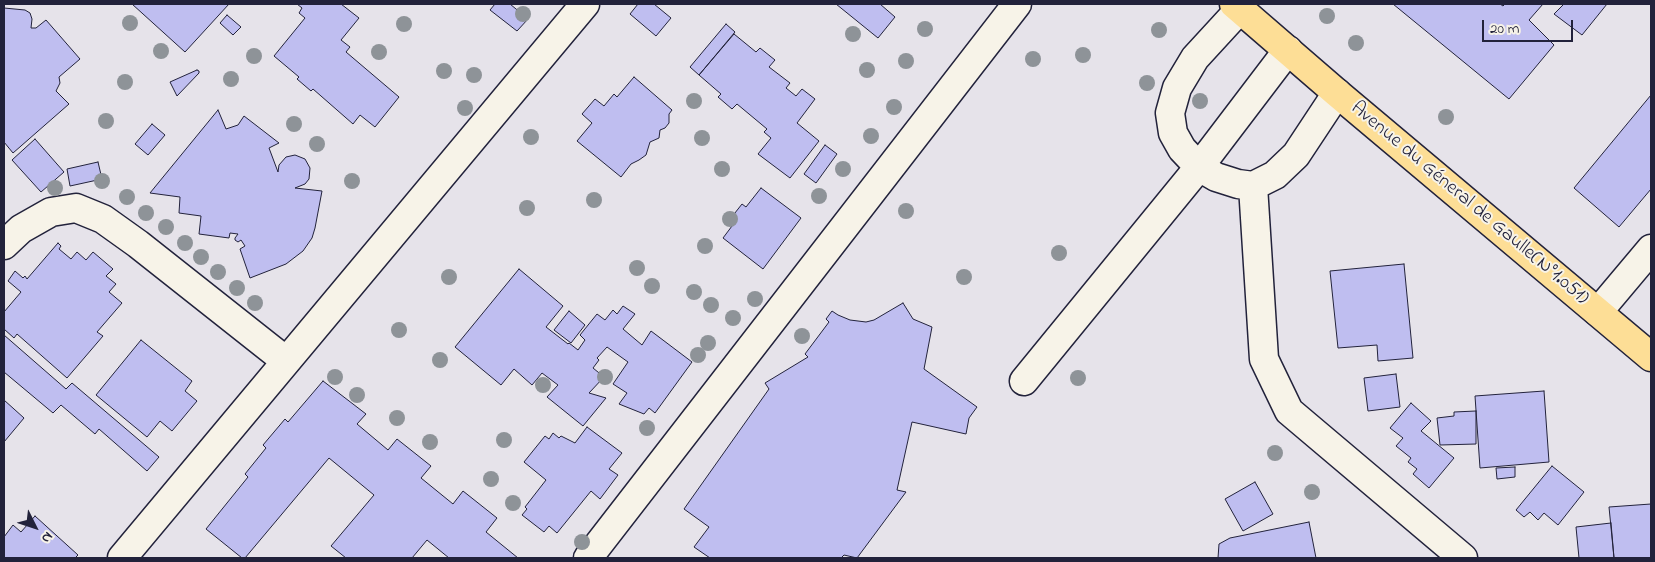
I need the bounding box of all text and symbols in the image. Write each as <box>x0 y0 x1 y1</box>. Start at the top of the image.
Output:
scale bar <box>1485 10 1576 42</box>
text: 20 m <box>1490 18 1519 40</box>
street label: Avenue du Géneral de Gaulle(N°1.051) <box>1345 97 1593 311</box>
north arrow <box>10 502 60 552</box>
text: N <box>36 527 58 548</box>

